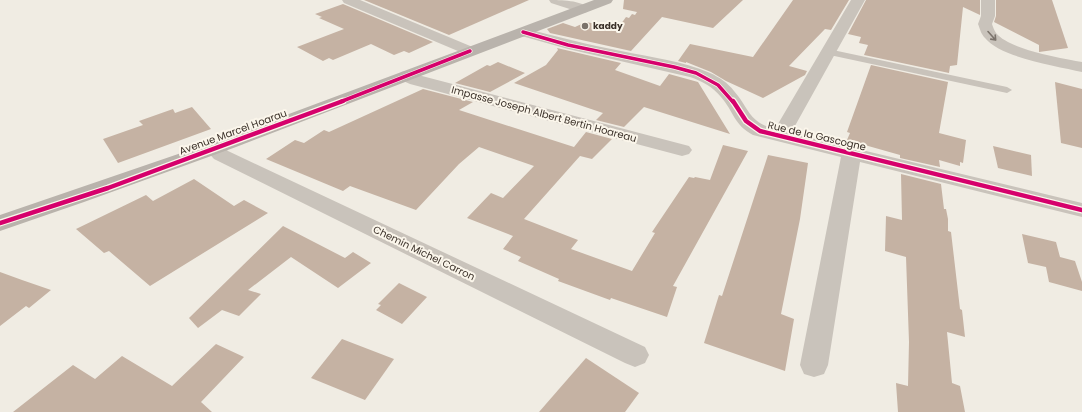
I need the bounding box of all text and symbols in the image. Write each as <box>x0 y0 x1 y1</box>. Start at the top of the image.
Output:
place label: kaddy <box>593 20 623 32</box>
marker: kaddy <box>580 21 590 31</box>
one-way arrow <box>987 31 997 41</box>
street label: Impasse Joseph Albert Bertin Hoareau <box>450 82 638 146</box>
street label: Avenue Marcel Hoarau <box>177 106 289 158</box>
street label: Rue de la Gascogne <box>766 117 868 155</box>
street label: Chemin Michel Carron <box>370 222 478 284</box>

